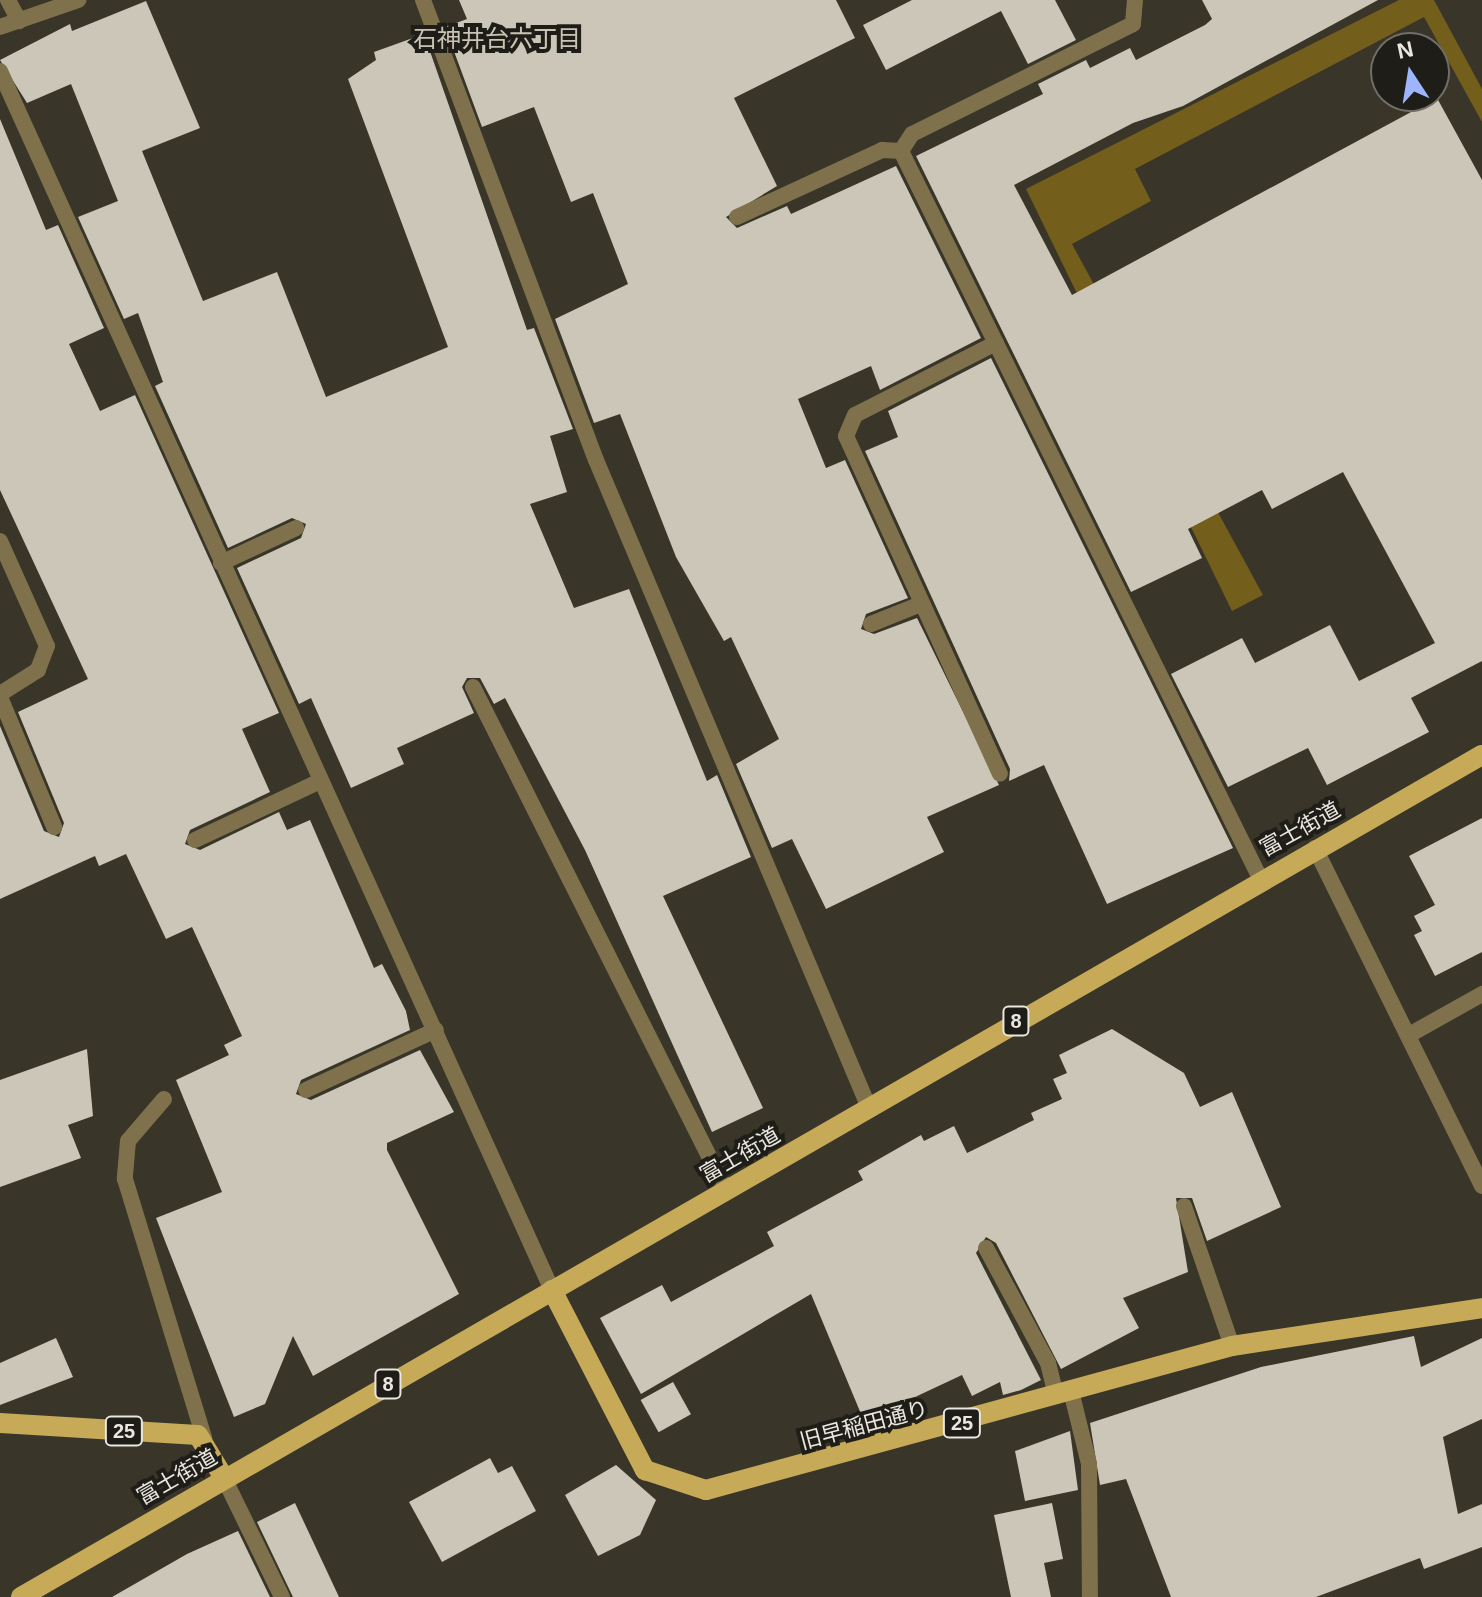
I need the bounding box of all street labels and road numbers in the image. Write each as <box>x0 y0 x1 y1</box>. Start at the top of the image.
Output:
street label: 富士街道 <box>1255 796 1345 862</box>
road number: 8 <box>1002 1005 1030 1037</box>
street label: 富士街道 <box>695 1122 785 1188</box>
road number: 8 <box>374 1368 402 1400</box>
street label: 旧早稲田通り <box>797 1395 931 1455</box>
road number: 25 <box>942 1407 982 1439</box>
road number: 25 <box>104 1415 144 1447</box>
street label: 富士街道 <box>132 1444 222 1510</box>

